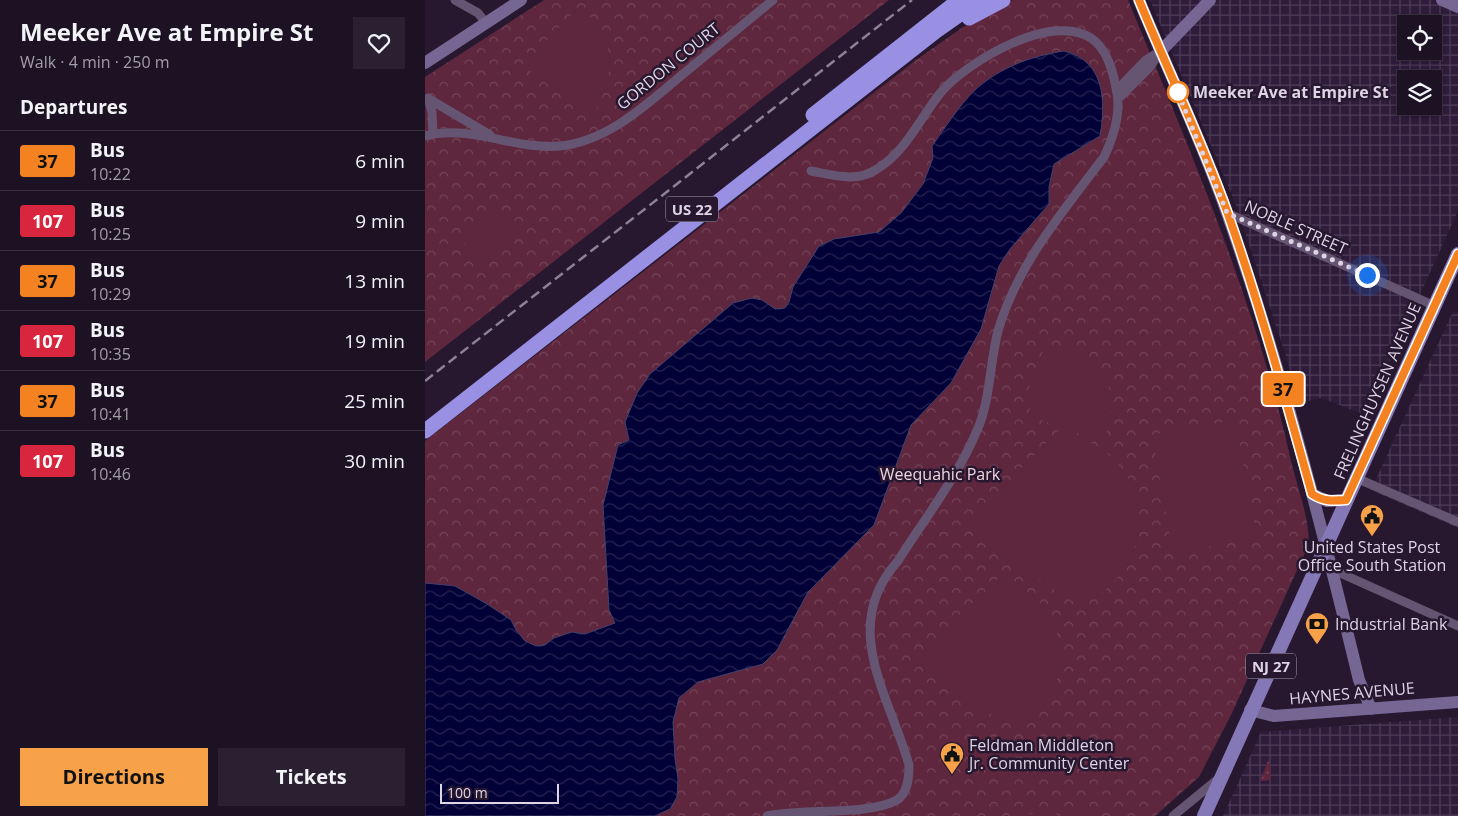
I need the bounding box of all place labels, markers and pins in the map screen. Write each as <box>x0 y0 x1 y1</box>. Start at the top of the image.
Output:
marker: Meeker Ave at Empire St <box>1167 81 1189 103</box>
place label: Meeker Ave at Empire St <box>1193 81 1389 103</box>
public building icon: United States Post Office South Station <box>1359 503 1385 537</box>
place label: United States Post Office South Station <box>1298 536 1446 576</box>
bank icon: Industrial Bank <box>1304 611 1330 645</box>
place label: Industrial Bank <box>1335 613 1448 635</box>
place label: Feldman Middleton Jr. Community Center <box>967 734 1130 774</box>
public building icon: Feldman Middleton Jr. Community Center <box>939 741 965 775</box>

